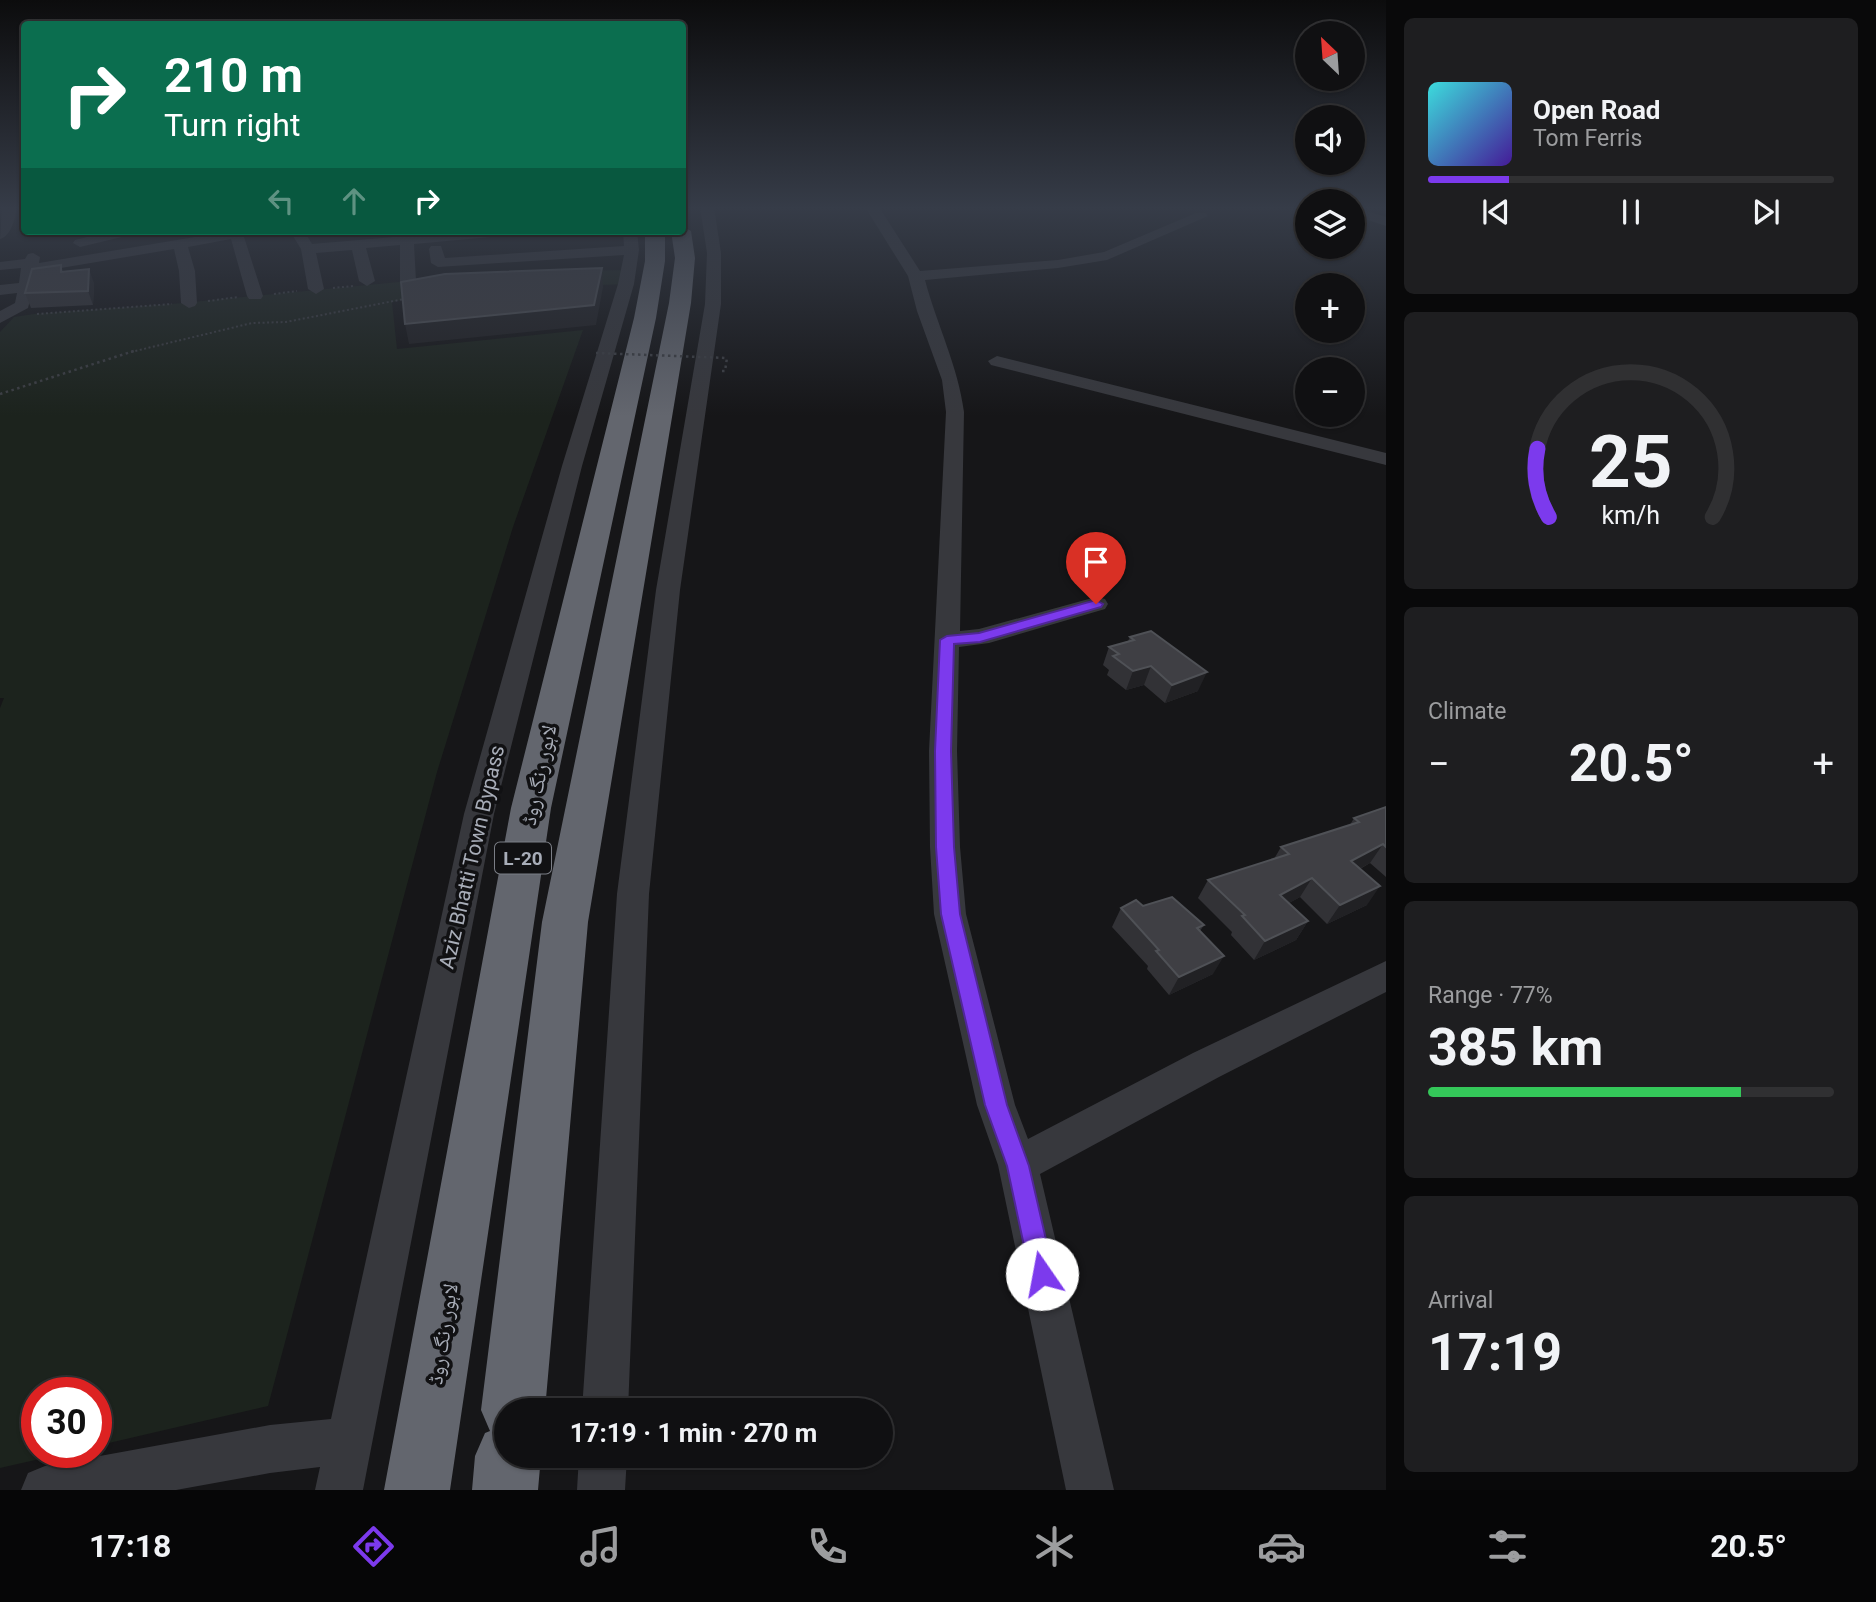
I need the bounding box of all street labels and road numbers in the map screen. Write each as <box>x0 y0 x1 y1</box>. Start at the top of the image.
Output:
street label: لاہور رنگ روڈ <box>517 723 561 827</box>
street label: Aziz Bhatti Town Bypass <box>435 743 509 971</box>
road number: L-20 <box>495 842 551 874</box>
street label: لاہور رنگ روڈ <box>423 1282 463 1386</box>

